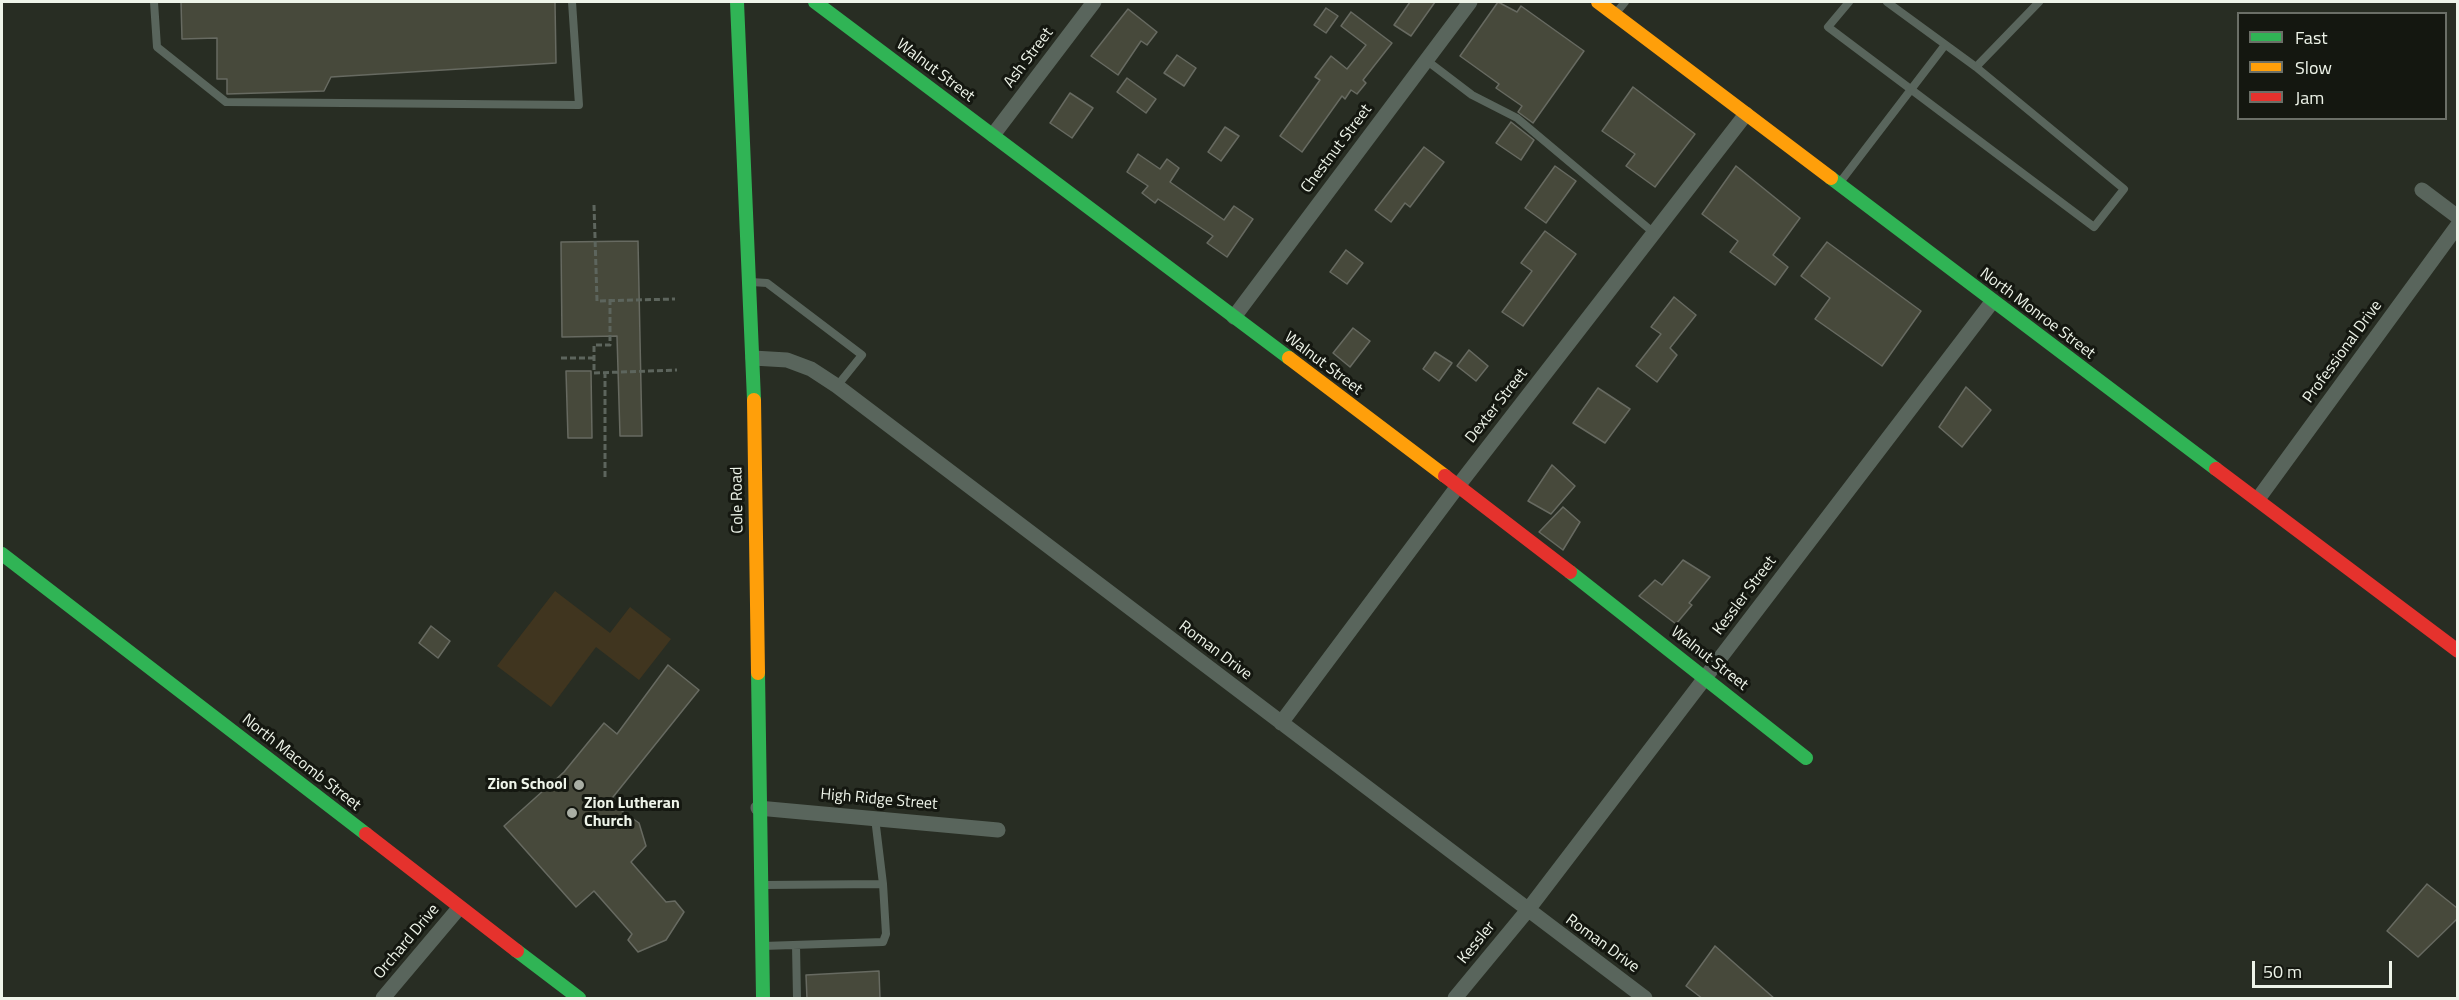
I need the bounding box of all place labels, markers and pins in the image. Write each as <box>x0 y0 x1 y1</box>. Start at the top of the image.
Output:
place label: Zion School <box>487 775 567 795</box>
marker: Zion School <box>572 778 586 792</box>
place label: Zion Lutheran Church <box>584 794 680 832</box>
marker: Zion Lutheran Church <box>565 806 579 820</box>

